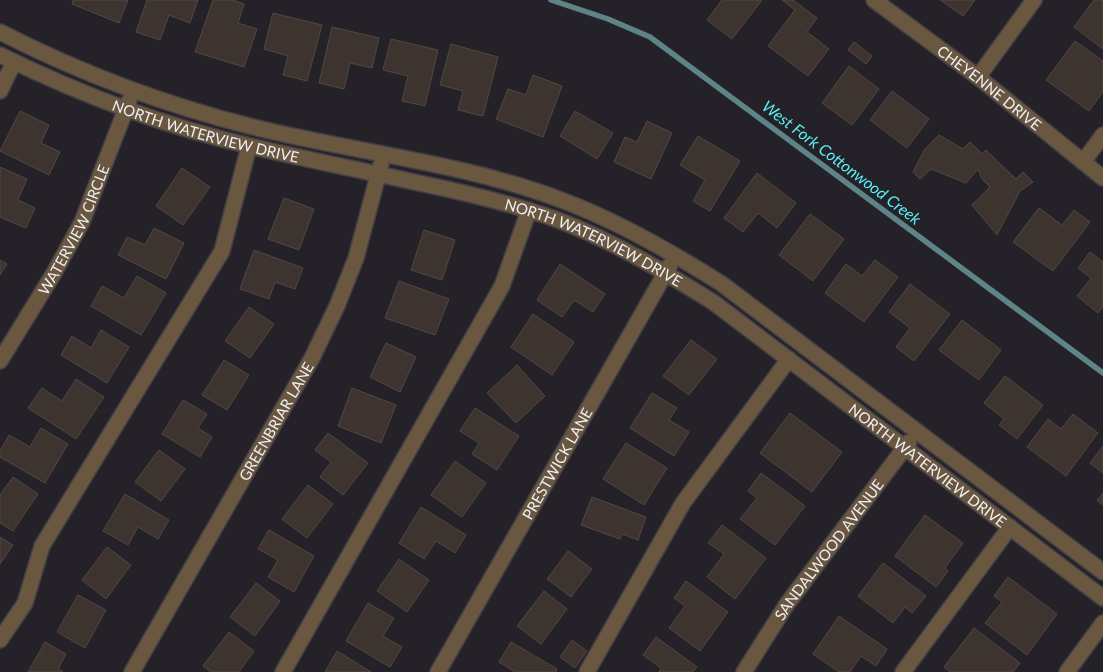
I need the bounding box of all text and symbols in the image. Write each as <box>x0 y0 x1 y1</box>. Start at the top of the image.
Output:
street label: CHEYENNE DRIVE <box>934 41 1045 134</box>
street label: NORTH WATERVIEW DRIVE <box>110 96 301 166</box>
water label: West Fork Cottonwood Creek <box>759 96 925 228</box>
street label: WATERVIEW CIRCLE <box>34 162 112 298</box>
street label: NORTH WATERVIEW DRIVE <box>503 195 686 290</box>
street label: GREENBRIAR LANE <box>235 359 317 484</box>
street label: NORTH WATERVIEW DRIVE <box>846 400 1010 531</box>
street label: PRESTWICK LANE <box>518 404 596 523</box>
street label: SANDALWOOD AVENUE <box>770 475 887 623</box>

